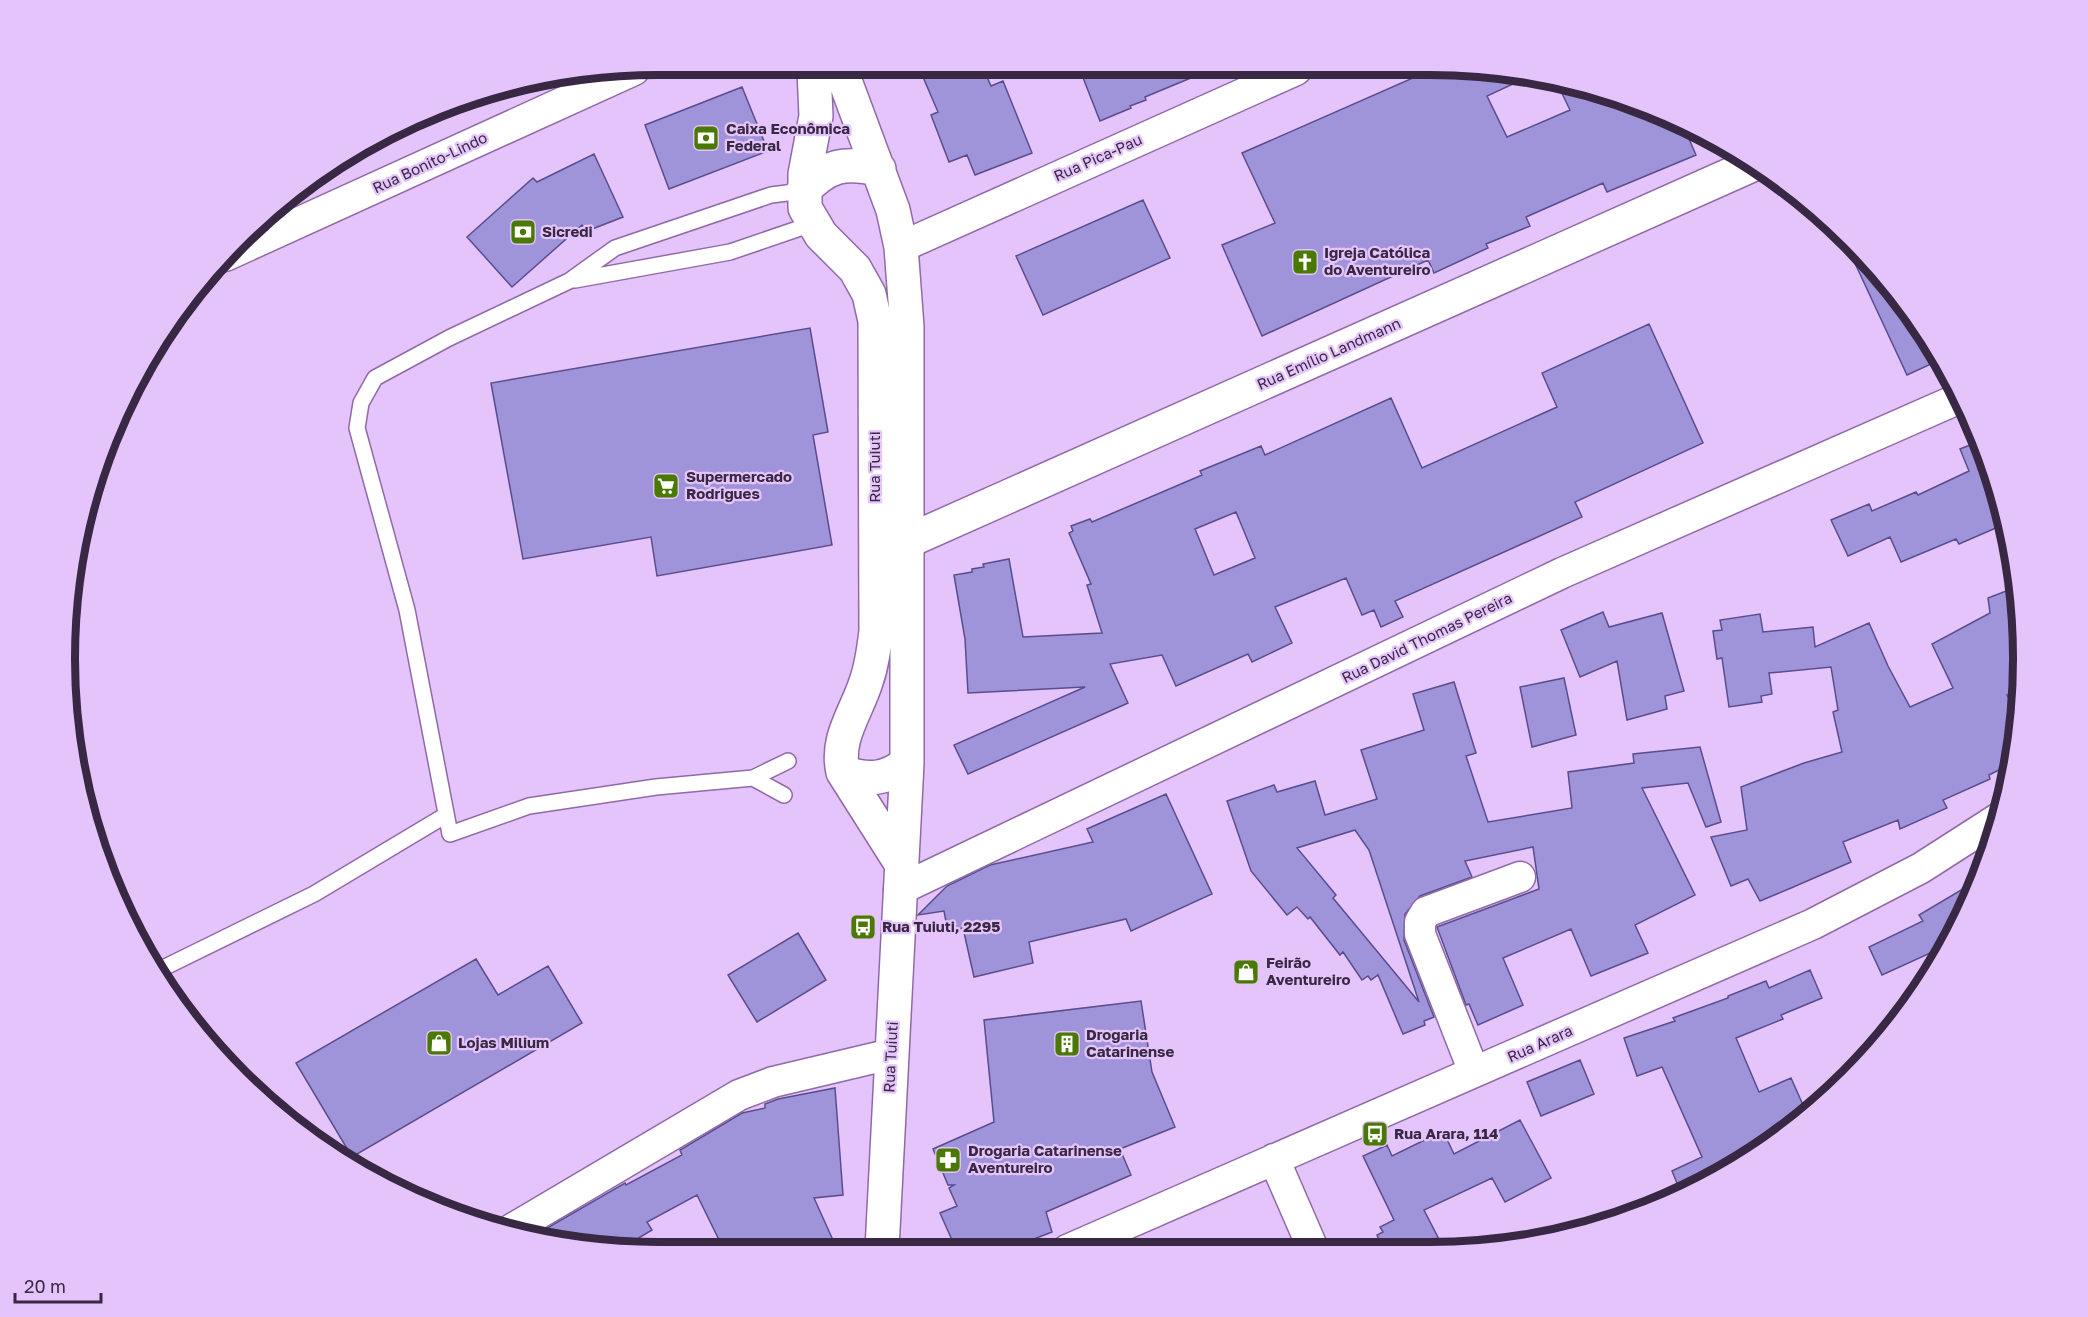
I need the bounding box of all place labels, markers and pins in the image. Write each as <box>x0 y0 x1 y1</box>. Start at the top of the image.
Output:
place label: Caixa Econômica Federal <box>726 119 850 154</box>
bank icon: Caixa Econômica Federal <box>691 123 721 153</box>
bank icon: Sicredi <box>508 217 538 247</box>
place label: Sicredi <box>542 222 593 240</box>
place label: Igreja Católica do Aventureiro <box>1324 243 1431 278</box>
church icon: Igreja Católica do Aventureiro <box>1290 247 1320 277</box>
place label: Supermercado Rodrigues <box>686 467 792 502</box>
supermarket icon: Supermercado Rodrigues <box>651 471 681 501</box>
bus stop icon: Rua Tuiuti, 2295 <box>848 912 878 942</box>
place label: Rua Tuiuti, 2295 <box>882 917 1000 935</box>
place label: Feirão Aventureiro <box>1266 953 1351 988</box>
shop icon: Feirão Aventureiro <box>1231 957 1261 987</box>
place label: Drogaria Catarinense <box>1086 1025 1174 1060</box>
shop icon: Lojas Milium <box>424 1028 454 1058</box>
building icon: Drogaria Catarinense <box>1052 1029 1082 1059</box>
place label: Lojas Milium <box>458 1033 549 1051</box>
bus stop icon: Rua Arara, 114 <box>1360 1119 1390 1149</box>
place label: Rua Arara, 114 <box>1394 1124 1498 1142</box>
place label: Drogaria Catarinense Aventureiro <box>968 1141 1122 1176</box>
pharmacy icon: Drogaria Catarinense Aventureiro <box>933 1145 963 1175</box>

